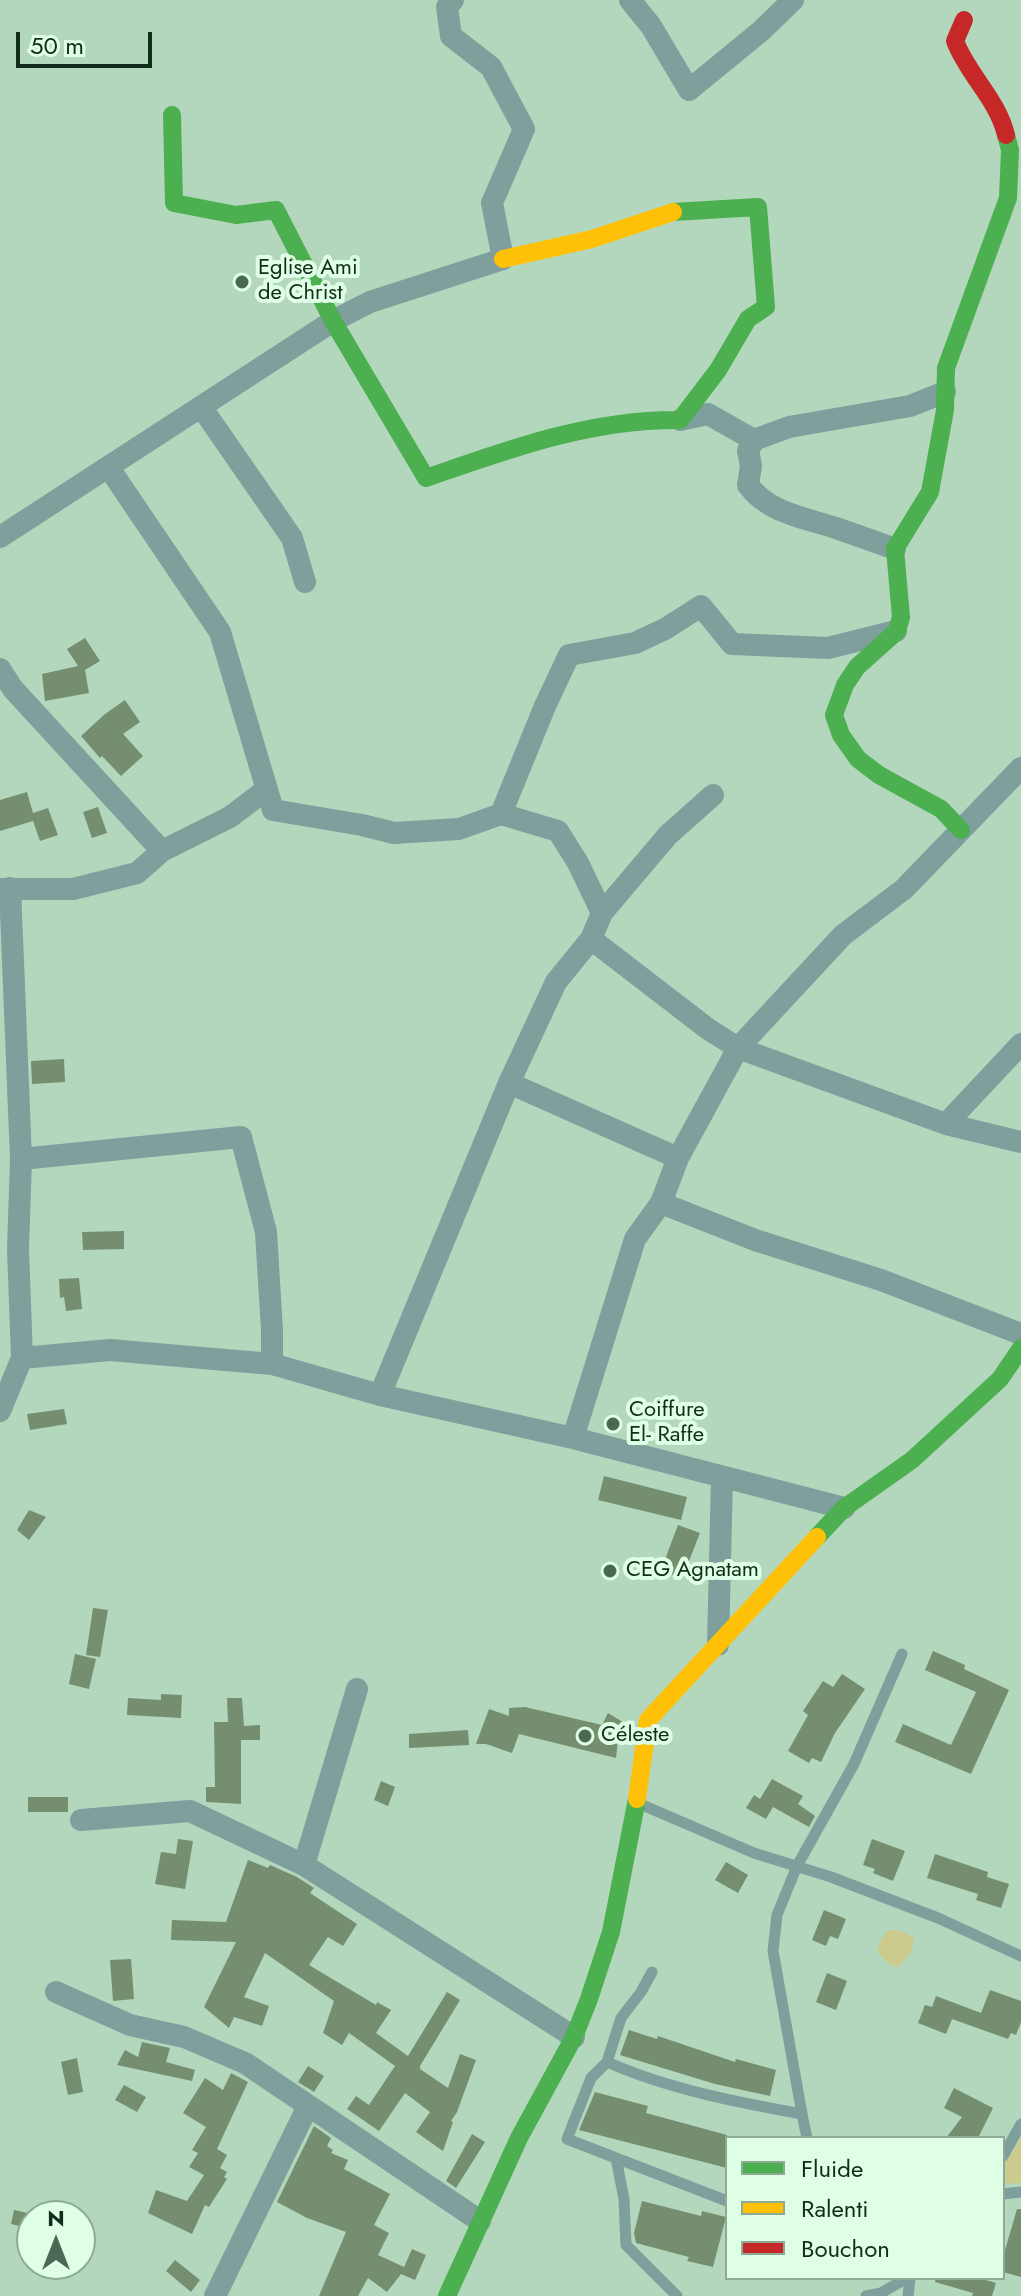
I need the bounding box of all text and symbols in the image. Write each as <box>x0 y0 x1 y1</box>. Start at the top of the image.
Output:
scale bar <box>20 16 156 66</box>
text: 50 m <box>30 28 84 63</box>
place label: Eglise Ami de Christ <box>258 256 358 308</box>
marker: Eglise Ami de Christ <box>233 273 251 291</box>
place label: Coiffure El- Raffe <box>629 1398 704 1450</box>
marker: Coiffure El- Raffe <box>604 1415 622 1433</box>
place label: CEG Agnatam <box>626 1558 759 1584</box>
marker: CEG Agnatam <box>601 1562 619 1580</box>
place label: Céleste <box>601 1723 669 1749</box>
marker: Céleste <box>576 1727 594 1745</box>
legend <box>725 2136 1005 2280</box>
text: Fluide <box>801 2151 863 2186</box>
text: Ralenti <box>801 2191 868 2226</box>
north arrow <box>16 2200 96 2280</box>
text: N <box>47 2202 65 2234</box>
text: Bouchon <box>801 2231 890 2266</box>

